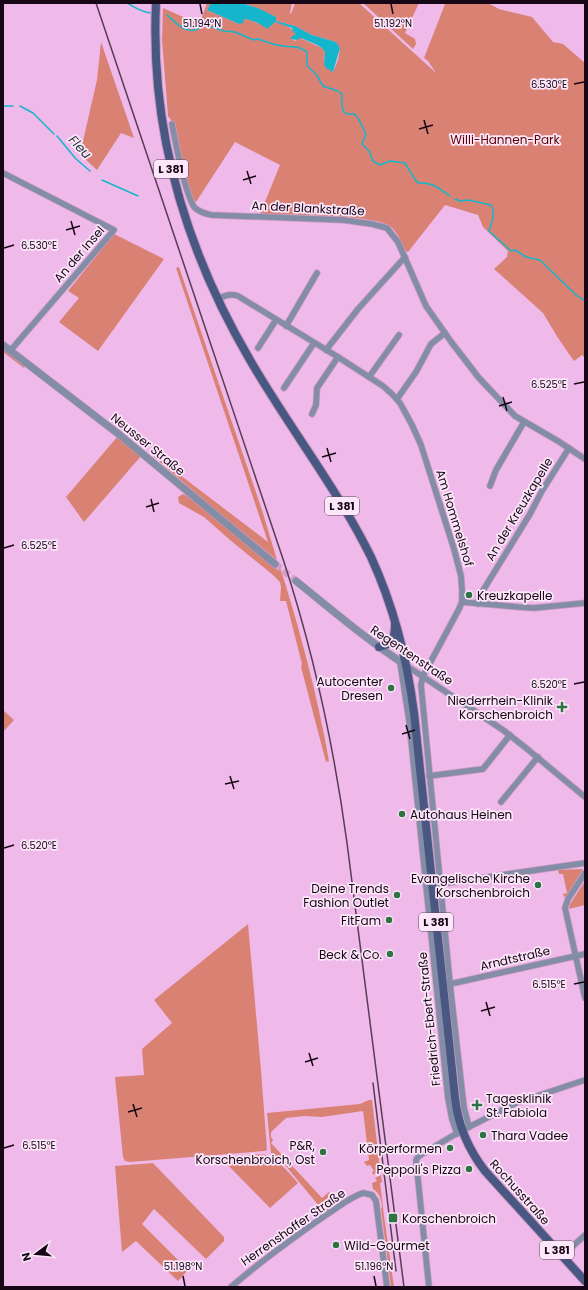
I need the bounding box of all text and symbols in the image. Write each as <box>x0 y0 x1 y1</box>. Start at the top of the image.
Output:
text: 51.194°N <box>183 16 221 31</box>
text: 51.192°N <box>374 16 412 31</box>
text: 6.530°E <box>531 77 567 92</box>
water label: Fleu <box>64 131 96 163</box>
park label: Willi-Hannen-Park <box>450 131 560 148</box>
road number: L 381 <box>154 160 188 178</box>
street label: An der Blankstraße <box>251 197 365 219</box>
street label: An der Insel <box>50 222 108 286</box>
text: 6.530°E <box>21 238 57 253</box>
text: 6.525°E <box>531 377 567 392</box>
street label: Neusser Straße <box>107 409 189 479</box>
street label: An der Kreuzkapelle <box>481 454 557 564</box>
street label: Am Hommelshof <box>432 468 478 568</box>
road number: L 381 <box>325 497 359 515</box>
text: 6.525°E <box>21 538 57 553</box>
place label: Kreuzkapelle <box>477 587 552 604</box>
marker: Kreuzkapelle <box>464 590 474 600</box>
street label: Regentenstraße <box>367 621 457 689</box>
place label: Autocenter Dresen <box>316 673 384 704</box>
text: 6.520°E <box>531 677 567 692</box>
marker: Autocenter Dresen <box>386 683 396 693</box>
place label: Niederrhein-Klinik Korschenbroich <box>447 692 554 723</box>
marker: Niederrhein-Klinik Korschenbroich <box>556 701 568 713</box>
place label: Autohaus Heinen <box>410 806 512 823</box>
marker: Autohaus Heinen <box>397 809 407 819</box>
text: 6.520°E <box>21 838 57 853</box>
place label: Evangelische Kirche Korschenbroich <box>411 870 530 901</box>
place label: Deine Trends Fashion Outlet <box>303 880 389 911</box>
marker: Evangelische Kirche Korschenbroich <box>533 880 543 890</box>
marker: Deine Trends Fashion Outlet <box>392 890 402 900</box>
place label: FitFam <box>341 912 381 929</box>
road number: L 381 <box>419 913 453 931</box>
marker: FitFam <box>384 915 394 925</box>
street label: Arndtstraße <box>478 942 552 974</box>
place label: Beck & Co. <box>319 946 382 963</box>
marker: Beck & Co. <box>385 949 395 959</box>
street label: Friedrich-Ebert-Straße <box>414 951 444 1087</box>
text: 6.515°E <box>532 977 566 992</box>
place label: Tagesklinik St. Fabiola <box>486 1090 552 1121</box>
marker: Tagesklinik St. Fabiola <box>471 1099 483 1111</box>
place label: Thara Vadee <box>491 1127 568 1144</box>
marker: Thara Vadee <box>478 1130 488 1140</box>
place label: P&R, Korschenbroich, Ost <box>195 1137 316 1168</box>
text: 6.515°E <box>22 1138 56 1153</box>
place label: Körperformen <box>359 1140 442 1157</box>
marker: Körperformen <box>445 1143 455 1153</box>
marker: P&R, Korschenbroich, Ost <box>318 1147 328 1157</box>
street label: Rochusstraße <box>486 1156 554 1228</box>
place label: Peppoli's Pizza <box>376 1161 461 1178</box>
marker: Peppoli's Pizza <box>464 1164 474 1174</box>
street label: Herrenshoffer Straße <box>237 1184 349 1270</box>
place label: Korschenbroich <box>402 1210 496 1227</box>
marker: Korschenbroich <box>387 1212 399 1224</box>
north arrow <box>16 1234 56 1274</box>
place label: Wild-Gourmet <box>344 1237 430 1254</box>
marker: Wild-Gourmet <box>331 1240 341 1250</box>
road number: L 381 <box>540 1241 574 1259</box>
text: N <box>18 1251 35 1263</box>
text: 51.198°N <box>164 1259 202 1274</box>
text: 51.196°N <box>355 1259 393 1274</box>

